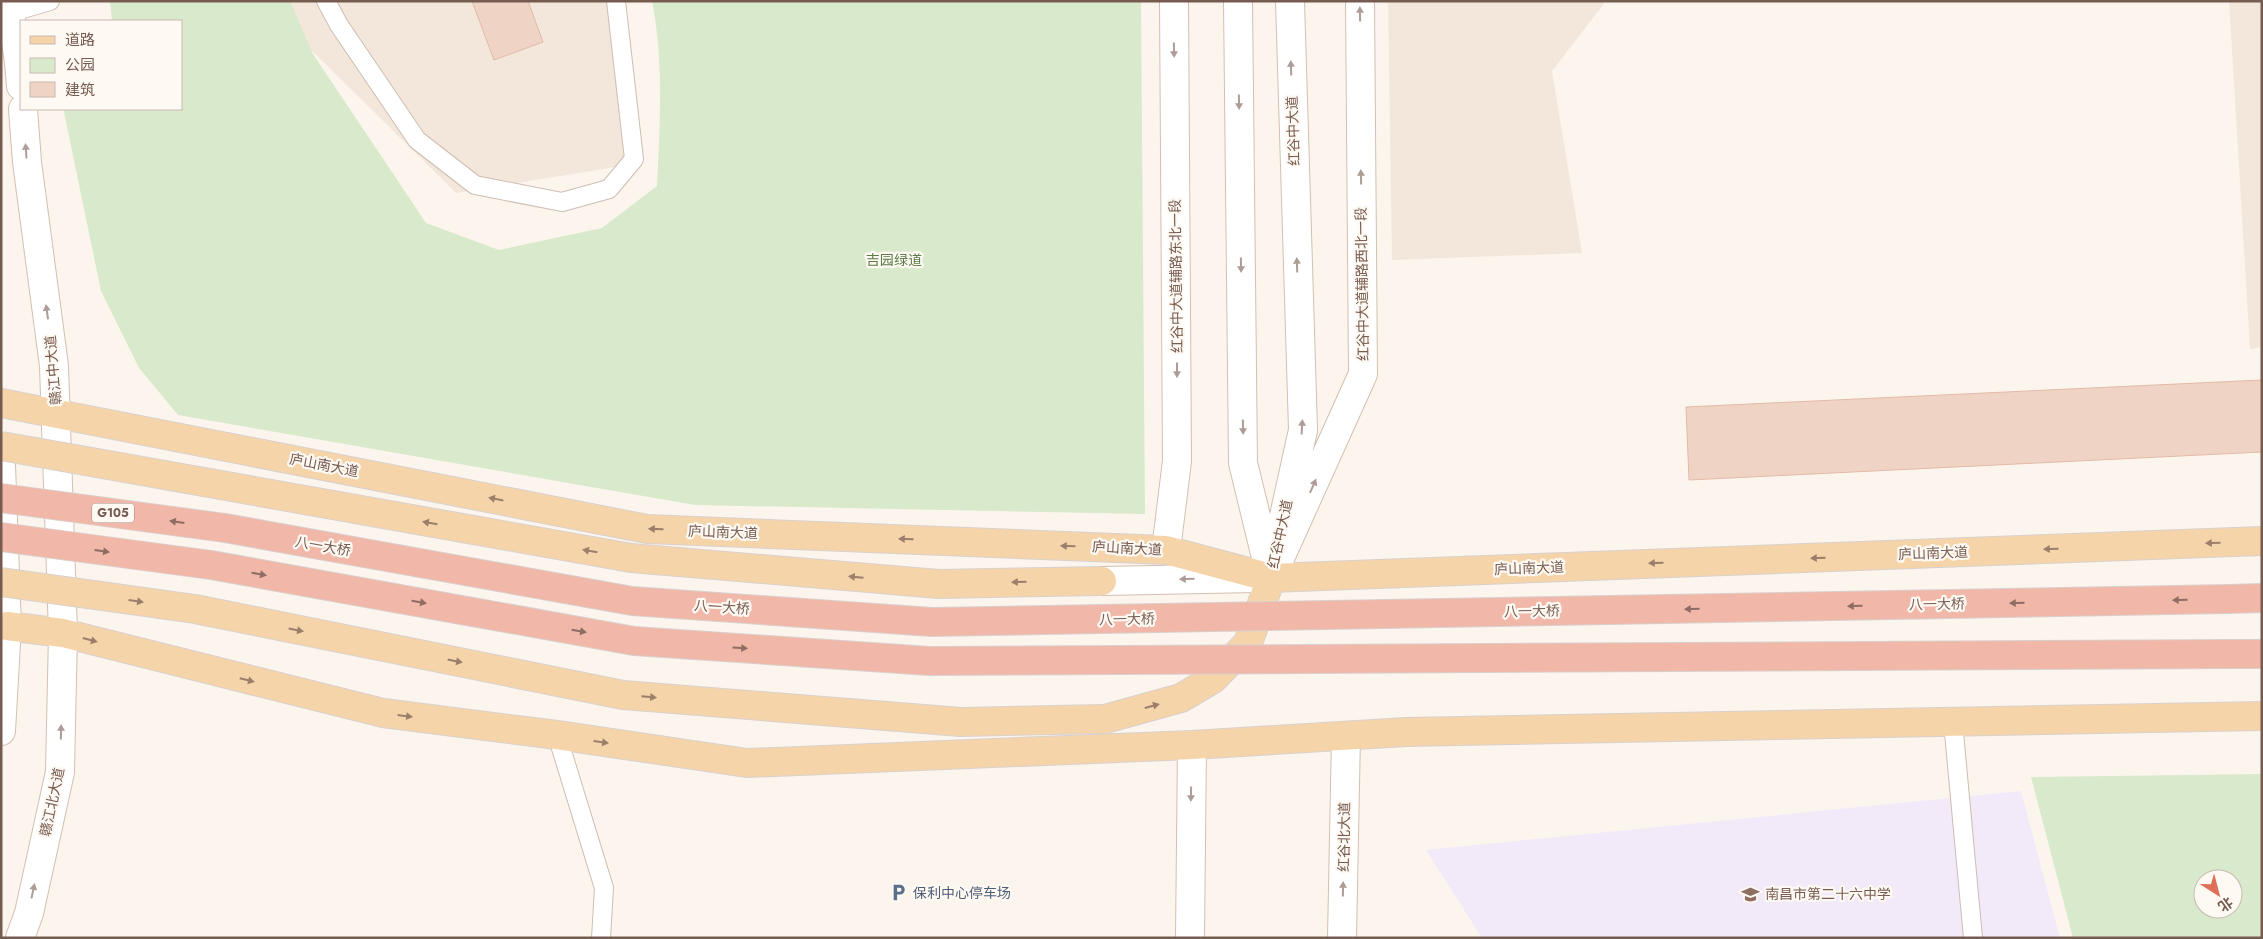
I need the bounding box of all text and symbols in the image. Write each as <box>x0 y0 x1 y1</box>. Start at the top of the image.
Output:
one-way arrow <box>1356 6 1364 22</box>
legend <box>20 20 182 110</box>
text: 道路 <box>65 29 95 51</box>
one-way arrow <box>1170 42 1178 58</box>
text: 公园 <box>65 54 95 76</box>
one-way arrow <box>1286 59 1294 75</box>
text: 建筑 <box>65 79 95 101</box>
one-way arrow <box>1235 95 1243 111</box>
street label: 红谷中大道 <box>1282 96 1304 166</box>
one-way arrow <box>22 142 30 158</box>
one-way arrow <box>1357 168 1365 184</box>
street label: 红谷中大道辅路东北一段 <box>1165 199 1187 353</box>
street label: 红谷中大道辅路西北一段 <box>1351 207 1373 361</box>
park label: 吉园绿道 <box>866 250 922 270</box>
one-way arrow <box>1237 257 1245 273</box>
one-way arrow <box>1293 257 1301 273</box>
one-way arrow <box>43 303 51 319</box>
street label: 赣江中大道 <box>40 334 66 406</box>
one-way arrow <box>1173 362 1181 378</box>
one-way arrow <box>1299 419 1307 435</box>
one-way arrow <box>1239 420 1247 436</box>
street label: 庐山南大道 <box>288 449 360 481</box>
one-way arrow <box>1308 478 1317 493</box>
one-way arrow <box>489 495 504 503</box>
street label: 红谷中大道 <box>1263 498 1297 570</box>
road number: G105 <box>92 503 134 522</box>
one-way arrow <box>169 518 185 526</box>
one-way arrow <box>422 518 438 526</box>
street label: 庐山南大道 <box>688 521 758 543</box>
one-way arrow <box>648 525 664 533</box>
street label: 八一大桥 <box>294 531 352 561</box>
one-way arrow <box>898 535 914 543</box>
street label: 庐山南大道 <box>1092 536 1162 560</box>
one-way arrow <box>2205 539 2221 547</box>
one-way arrow <box>1060 541 1076 549</box>
street label: 庐山南大道 <box>1898 542 1968 564</box>
one-way arrow <box>2042 545 2058 553</box>
one-way arrow <box>94 547 110 555</box>
one-way arrow <box>582 547 598 555</box>
one-way arrow <box>1810 554 1826 562</box>
street label: 庐山南大道 <box>1494 557 1564 579</box>
one-way arrow <box>1648 560 1664 568</box>
one-way arrow <box>252 570 268 578</box>
one-way arrow <box>848 573 864 581</box>
one-way arrow <box>1179 575 1195 583</box>
one-way arrow <box>1010 579 1026 587</box>
street label: 八一大桥 <box>1909 594 1965 614</box>
street label: 八一大桥 <box>693 595 751 619</box>
one-way arrow <box>2171 596 2187 604</box>
one-way arrow <box>128 597 144 605</box>
one-way arrow <box>412 599 428 607</box>
one-way arrow <box>2009 599 2025 607</box>
street label: 八一大桥 <box>1504 601 1560 621</box>
one-way arrow <box>1846 602 1862 610</box>
one-way arrow <box>1684 605 1700 613</box>
street label: 八一大桥 <box>1099 609 1155 629</box>
one-way arrow <box>288 626 304 634</box>
one-way arrow <box>571 628 587 636</box>
one-way arrow <box>82 637 97 645</box>
one-way arrow <box>733 645 749 653</box>
one-way arrow <box>448 658 464 666</box>
one-way arrow <box>240 676 255 684</box>
one-way arrow <box>642 693 658 701</box>
one-way arrow <box>1145 702 1160 710</box>
one-way arrow <box>398 712 414 720</box>
one-way arrow <box>57 723 65 739</box>
one-way arrow <box>594 738 610 746</box>
street label: 赣江北大道 <box>35 766 69 838</box>
one-way arrow <box>1187 786 1195 802</box>
street label: 红谷北大道 <box>1333 802 1355 872</box>
north arrow <box>2193 869 2243 919</box>
one-way arrow <box>1339 881 1347 897</box>
parking icon: 保利中心停车场 <box>889 883 909 903</box>
place label: 保利中心停车场 <box>913 883 1011 903</box>
one-way arrow <box>29 884 37 899</box>
school or university icon: 南昌市第二十六中学 <box>1741 884 1761 904</box>
place label: 南昌市第二十六中学 <box>1765 884 1891 904</box>
text: 北 <box>2214 892 2237 917</box>

